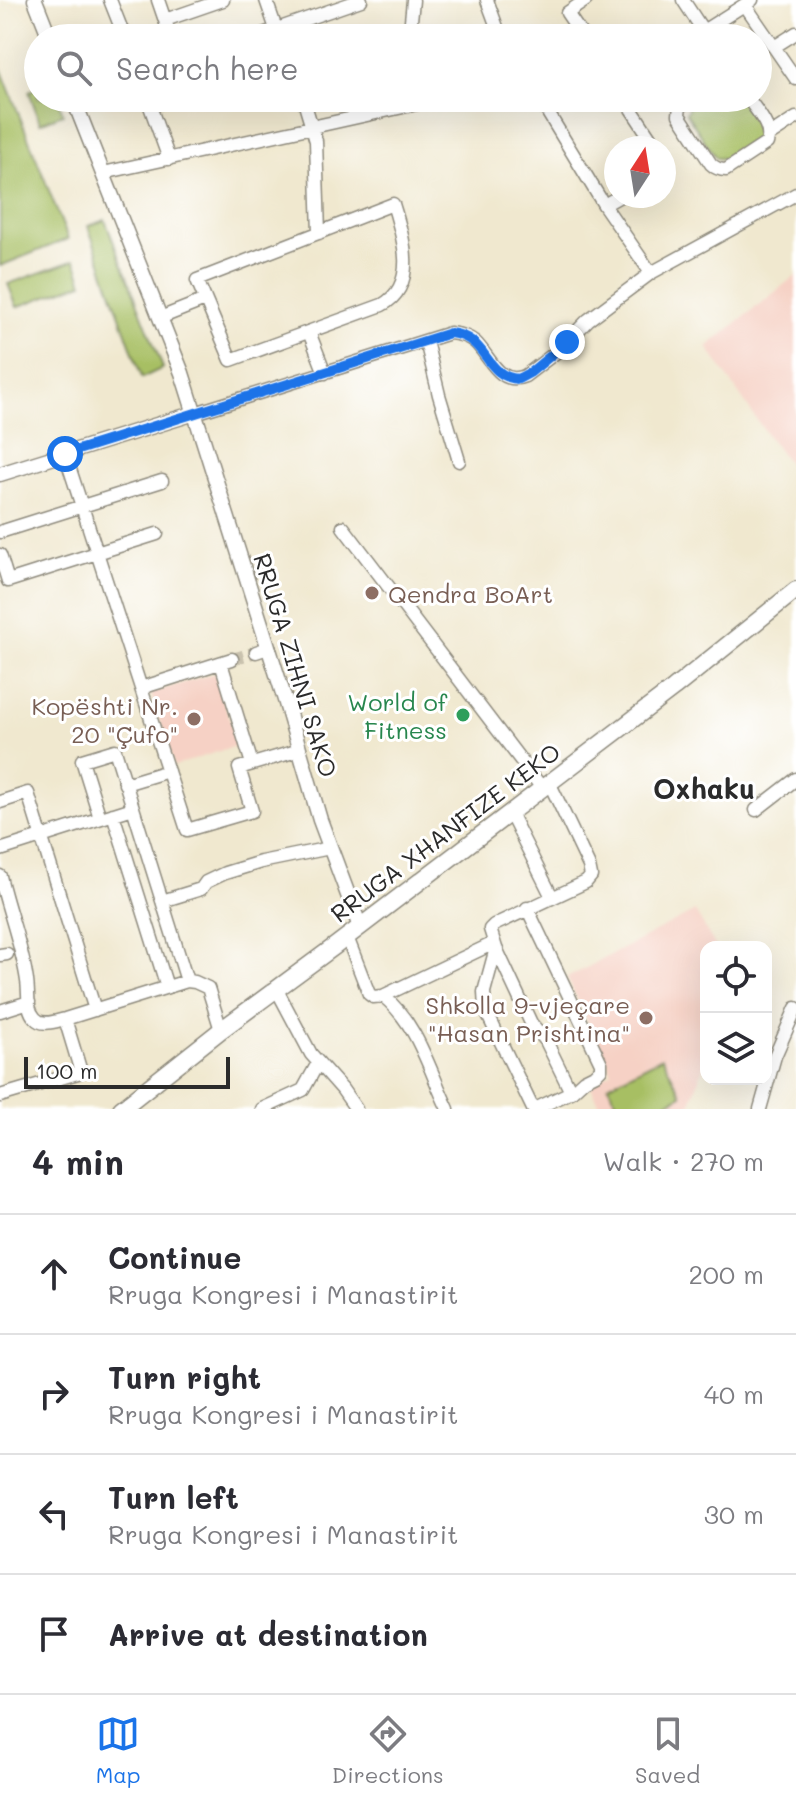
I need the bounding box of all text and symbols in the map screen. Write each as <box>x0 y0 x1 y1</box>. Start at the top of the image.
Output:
search box <box>24 24 772 112</box>
icon: search <box>52 46 96 90</box>
text: Search here <box>116 48 299 88</box>
north arrow <box>604 136 676 208</box>
route end <box>549 324 585 360</box>
route start <box>47 436 83 472</box>
street label: RRUGA ZIHNI SAKO <box>247 549 345 781</box>
place label: Qendra BoArt <box>388 578 553 609</box>
marker: Qendra BoArt <box>363 584 381 602</box>
place label: World of Fitness <box>347 686 448 745</box>
place label: Kopështi Nr. 20 "Çufo" <box>31 690 178 749</box>
marker: World of Fitness <box>454 706 472 724</box>
marker: Kopështi Nr. 20 "Çufo" <box>185 710 203 728</box>
street label: RRUGA XHANFIZE KEKO <box>324 735 566 929</box>
district label: Oxhaku <box>653 770 755 806</box>
map controls <box>700 941 772 1085</box>
button: locate <box>700 941 772 1013</box>
place label: Shkolla 9-vjeçare "Hasan Prishtina" <box>425 989 630 1048</box>
marker: Shkolla 9-vjeçare "Hasan Prishtina" <box>637 1009 655 1027</box>
button: layers <box>700 1013 772 1085</box>
scale bar <box>24 1053 230 1089</box>
text: 100 m <box>36 1056 98 1085</box>
text: 4 min <box>32 1139 124 1184</box>
text: Walk · 270 m <box>603 1144 764 1178</box>
text: Continue <box>108 1237 241 1277</box>
icon: ahead <box>32 1252 76 1296</box>
text: 200 m <box>688 1257 764 1291</box>
text: Rruga Kongresi i Manastirit <box>108 1277 459 1311</box>
text: Turn right <box>108 1357 261 1397</box>
icon: right <box>32 1372 76 1416</box>
text: 40 m <box>704 1377 764 1411</box>
text: Rruga Kongresi i Manastirit <box>108 1397 459 1431</box>
text: Turn left <box>108 1477 239 1517</box>
icon: left <box>32 1492 76 1536</box>
text: 30 m <box>704 1497 764 1531</box>
text: Rruga Kongresi i Manastirit <box>108 1517 459 1551</box>
icon: arrive <box>32 1612 76 1656</box>
text: Arrive at destination <box>108 1614 428 1654</box>
tab: Map <box>96 1712 141 1789</box>
tab: Directions <box>332 1712 444 1789</box>
tab: Saved <box>635 1712 700 1789</box>

